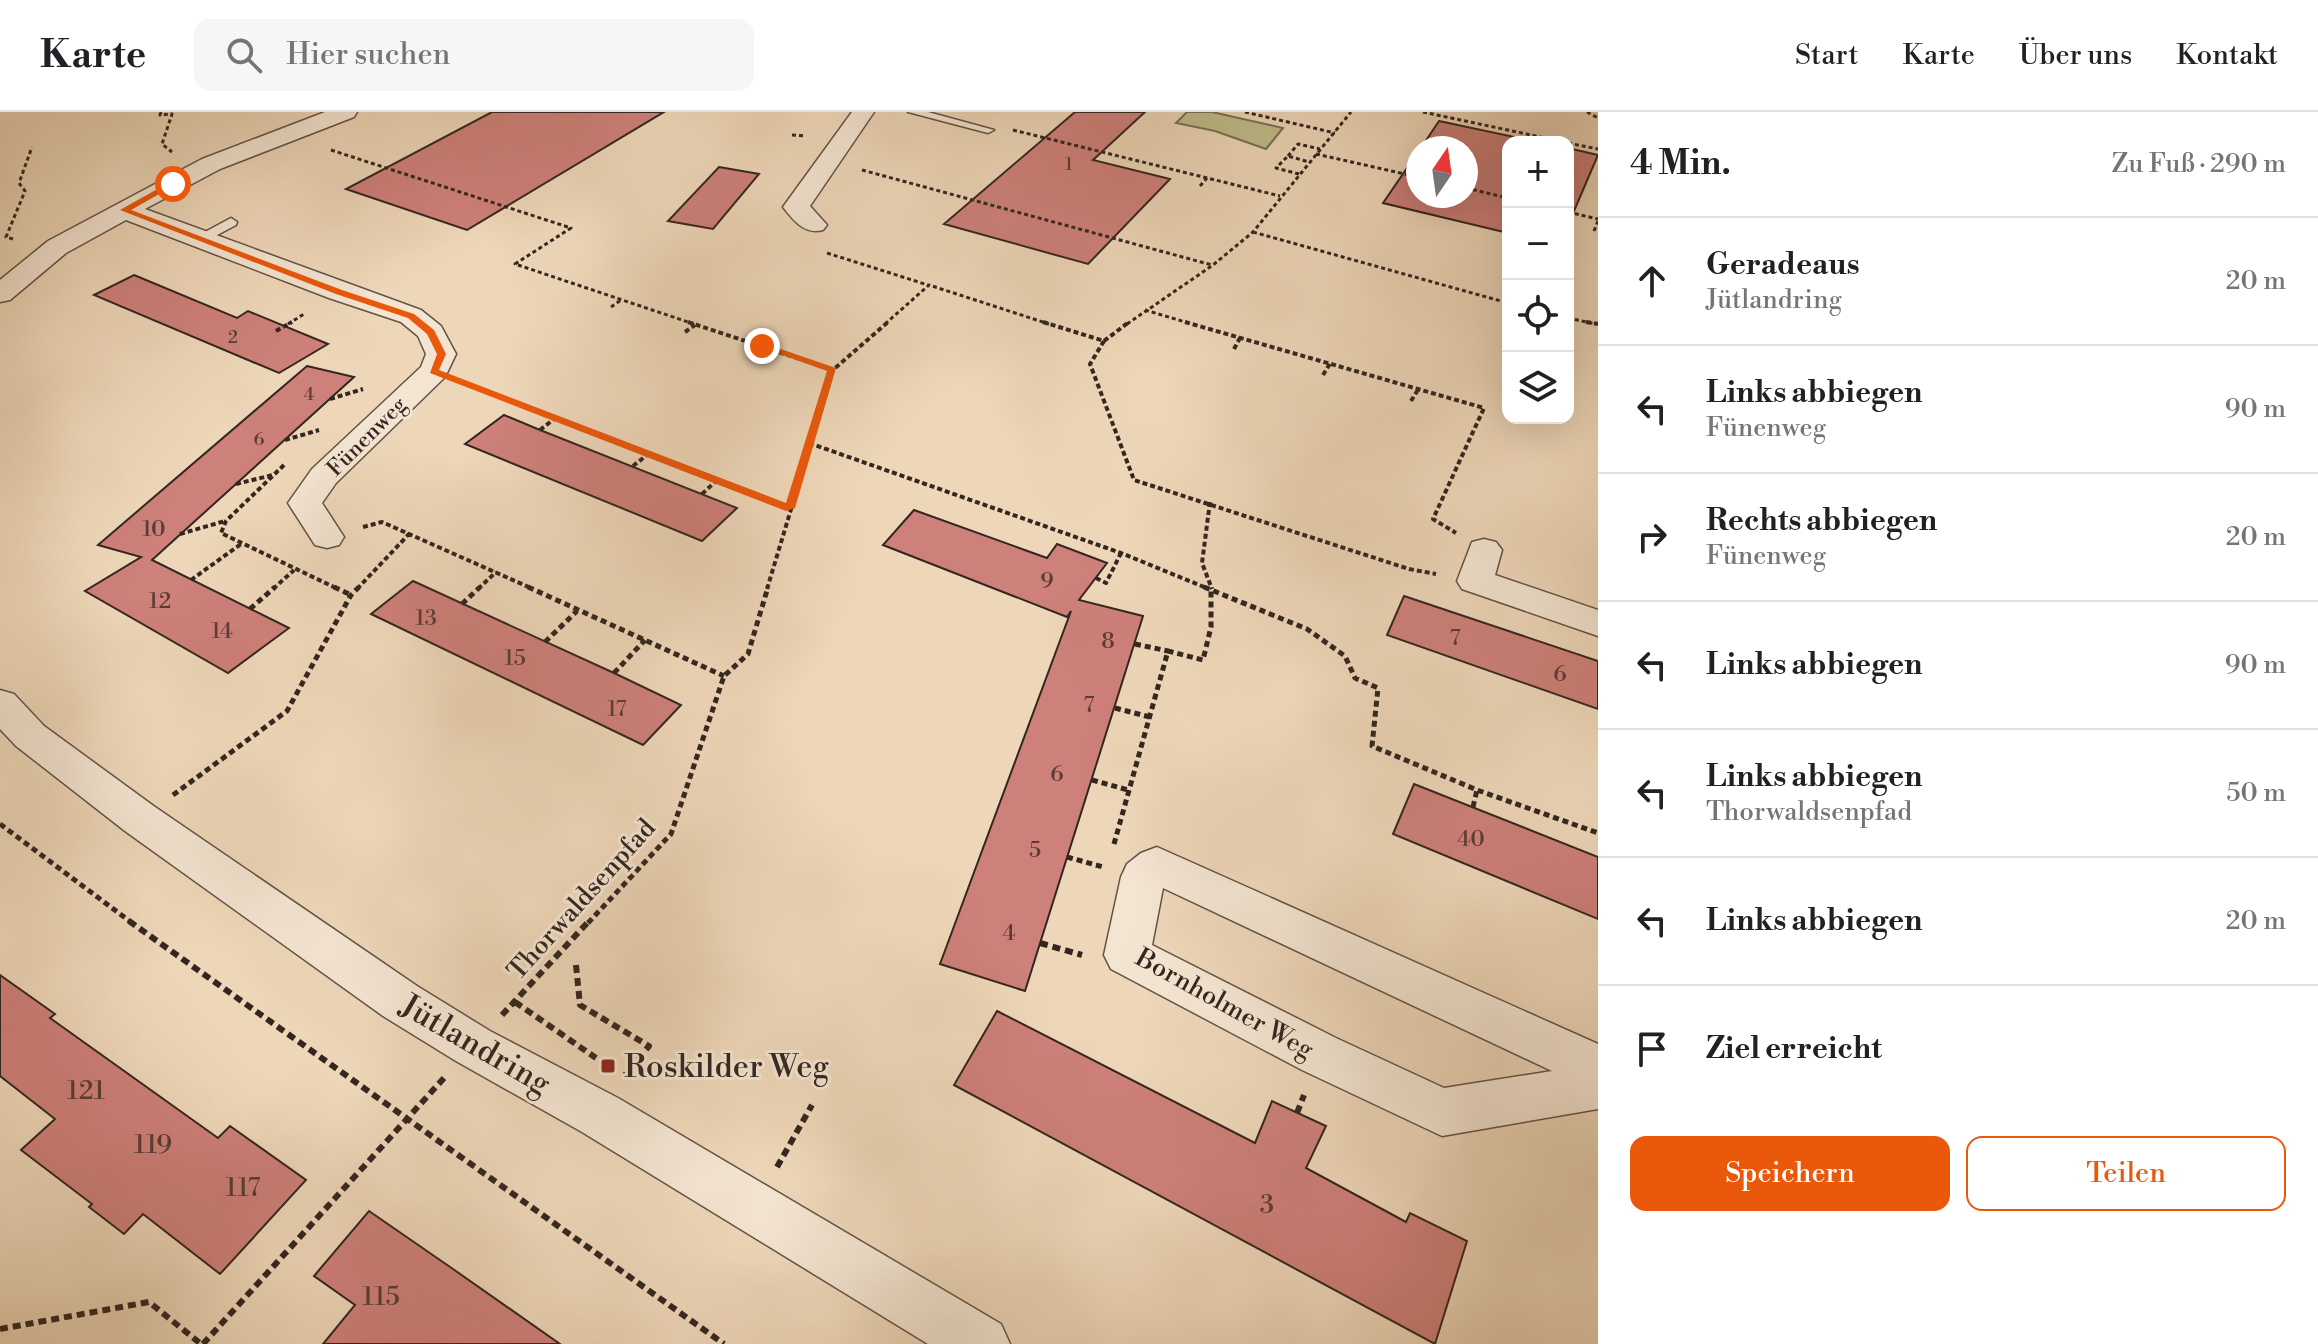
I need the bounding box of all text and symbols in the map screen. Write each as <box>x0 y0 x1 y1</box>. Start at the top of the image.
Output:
search box <box>194 19 754 91</box>
text: Karte <box>40 32 146 79</box>
icon: search <box>222 33 266 77</box>
text: Hier suchen <box>286 36 450 74</box>
text: Start <box>1795 38 1858 73</box>
text: Karte <box>1902 38 1975 73</box>
text: Über uns <box>2019 38 2132 73</box>
text: Kontakt <box>2176 38 2278 73</box>
north arrow <box>1406 136 1478 208</box>
map controls <box>1502 136 1574 424</box>
button: + <box>1502 136 1574 208</box>
text: 4 Min. <box>1630 143 1731 185</box>
text: Zu Fuß · 290 m <box>2112 148 2286 180</box>
house number: 1 <box>1065 153 1073 176</box>
route start <box>155 166 191 202</box>
button: − <box>1502 208 1574 280</box>
text: Geradeaus <box>1706 246 1860 284</box>
icon: ahead <box>1630 259 1674 303</box>
text: 20 m <box>2226 265 2286 297</box>
button: locate <box>1502 280 1574 352</box>
text: Jütlandring <box>1706 284 1842 316</box>
house number: 2 <box>228 326 238 349</box>
route end <box>744 328 780 364</box>
button: layers <box>1502 352 1574 424</box>
text: Links abbiegen <box>1706 374 1922 412</box>
house number: 4 <box>304 383 315 406</box>
icon: left <box>1630 387 1674 431</box>
street label: Fünenweg <box>322 391 413 483</box>
text: 90 m <box>2225 393 2286 425</box>
text: Fünenweg <box>1706 412 1826 444</box>
house number: 6 <box>254 428 265 451</box>
text: Rechts abbiegen <box>1706 502 1937 540</box>
icon: right <box>1630 515 1674 559</box>
house number: 10 <box>142 516 166 543</box>
text: 20 m <box>2226 521 2286 553</box>
text: Fünenweg <box>1706 540 1826 572</box>
house number: 9 <box>1040 568 1054 595</box>
house number: 12 <box>149 588 171 615</box>
house number: 13 <box>415 605 437 632</box>
house number: 14 <box>211 618 233 645</box>
house number: 7 <box>1449 625 1461 652</box>
house number: 8 <box>1101 628 1115 655</box>
icon: left <box>1630 643 1674 687</box>
house number: 15 <box>504 645 526 672</box>
text: Links abbiegen <box>1706 646 1922 684</box>
text: 90 m <box>2225 649 2286 681</box>
house number: 6 <box>1553 661 1567 688</box>
house number: 7 <box>1083 692 1095 719</box>
house number: 17 <box>607 696 627 723</box>
text: Links abbiegen <box>1706 758 1922 796</box>
house number: 6 <box>1050 761 1064 788</box>
icon: left <box>1630 771 1674 815</box>
text: 50 m <box>2226 777 2286 809</box>
text: Thorwaldsenpfad <box>1706 796 1912 828</box>
street label: Thorwaldsenpfad <box>501 812 663 987</box>
house number: 40 <box>1457 826 1485 853</box>
house number: 5 <box>1029 837 1041 864</box>
icon: left <box>1630 899 1674 943</box>
text: Links abbiegen <box>1706 902 1922 940</box>
text: 20 m <box>2226 905 2286 937</box>
house number: 4 <box>1002 920 1016 947</box>
street label: Bornholmer Weg <box>1129 941 1320 1066</box>
street label: Jütlandring <box>392 985 558 1104</box>
icon: arrive <box>1630 1027 1674 1071</box>
text: Ziel erreicht <box>1706 1030 1882 1068</box>
place label: Roskilder Weg <box>624 1047 829 1087</box>
marker: Roskilder Weg <box>599 1057 617 1075</box>
house number: 121 <box>67 1075 105 1107</box>
house number: 119 <box>134 1129 172 1161</box>
button: Speichern <box>1630 1136 1950 1211</box>
button: Teilen <box>1966 1136 2286 1211</box>
house number: 117 <box>226 1172 261 1204</box>
house number: 3 <box>1260 1189 1274 1221</box>
house number: 115 <box>362 1281 400 1313</box>

